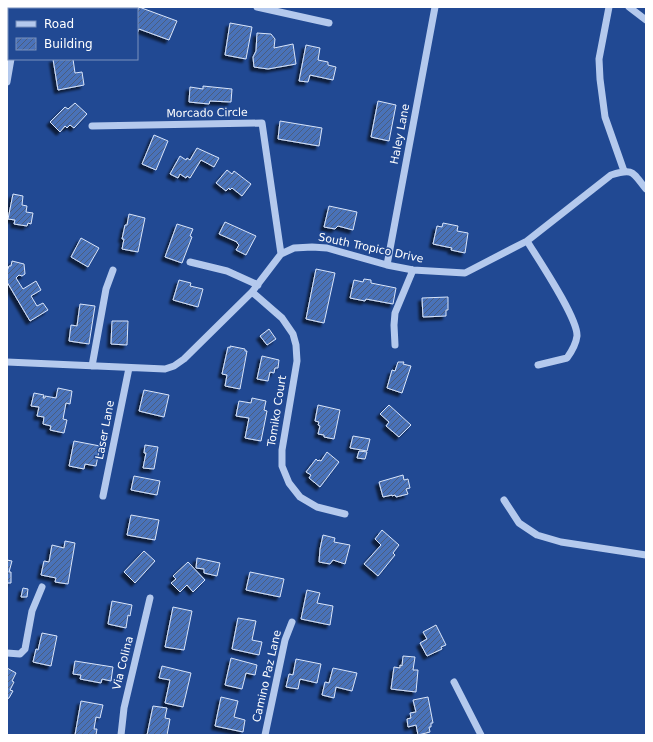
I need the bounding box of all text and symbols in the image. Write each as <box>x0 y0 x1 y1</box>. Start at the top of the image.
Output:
legend <box>8 8 138 60</box>
text: Road <box>44 17 74 31</box>
text: Building <box>44 37 93 51</box>
street label: Haley Lane <box>388 102 412 165</box>
street label: Morcado Circle <box>166 106 248 120</box>
street label: South Tropico Drive <box>317 230 425 266</box>
street label: Tomiko Court <box>265 374 289 448</box>
street label: Laser Lane <box>93 399 117 461</box>
street label: Camino Paz Lane <box>250 628 284 723</box>
street label: Via Colina <box>110 635 136 691</box>

